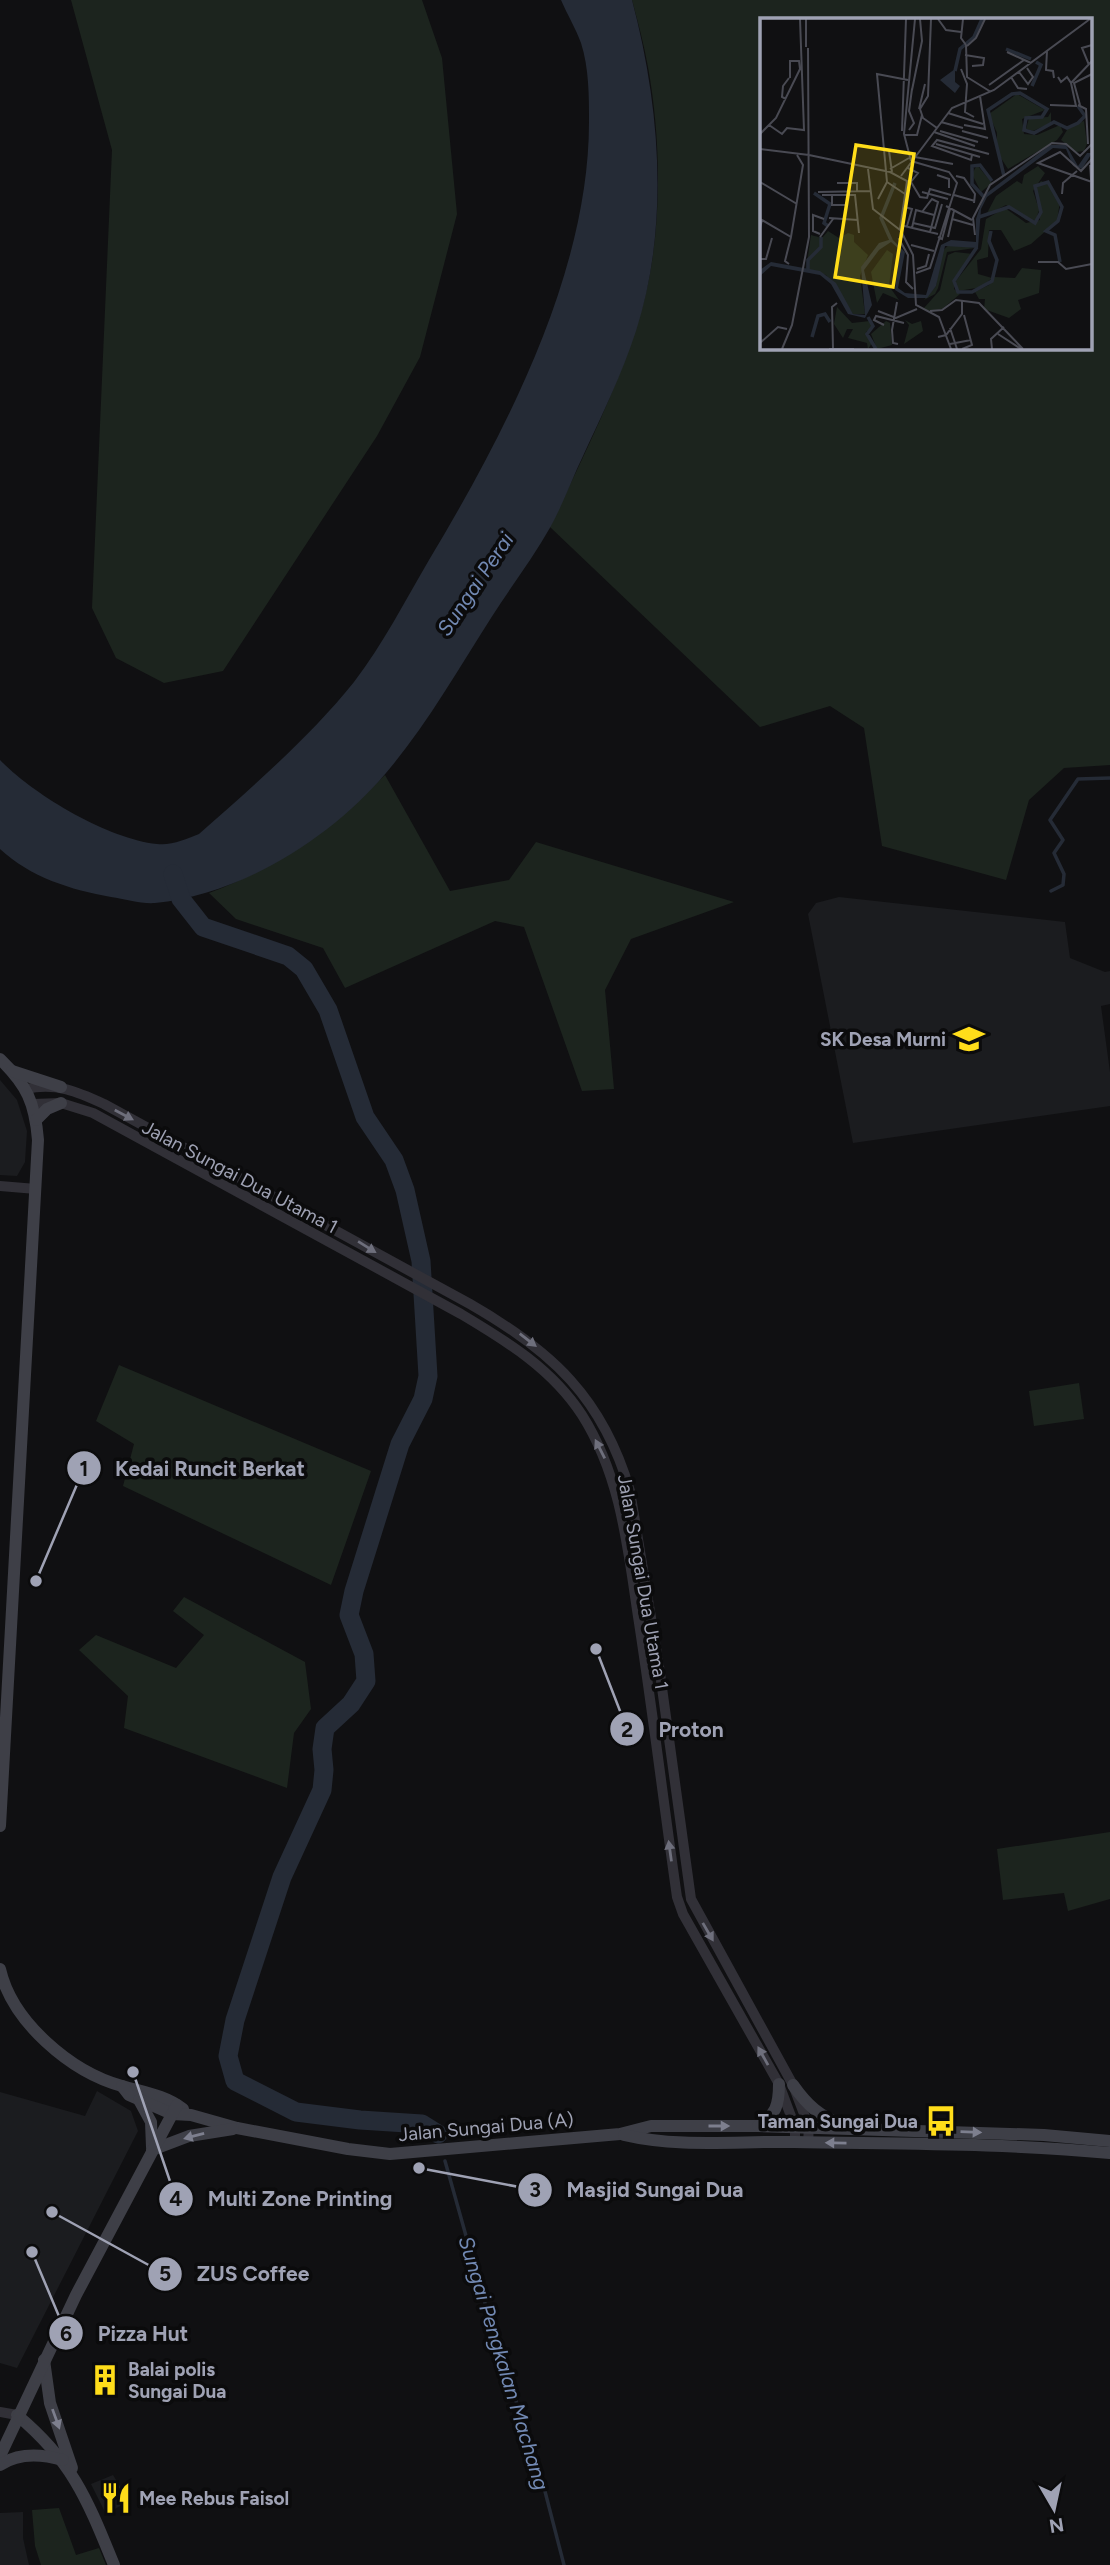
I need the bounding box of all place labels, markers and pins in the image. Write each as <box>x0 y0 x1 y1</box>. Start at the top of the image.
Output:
school or university icon: SK Desa Murni <box>952 1022 986 1056</box>
place label: SK Desa Murni <box>820 1028 946 1051</box>
callout: Kedai Runcit Berkat <box>66 1447 319 1489</box>
callout: Proton <box>610 1708 738 1750</box>
bus stop icon: Taman Sungai Dua <box>924 2104 958 2138</box>
place label: Taman Sungai Dua <box>758 2110 918 2133</box>
callout: Masjid Sungai Dua <box>518 2169 758 2211</box>
callout: Multi Zone Printing <box>159 2178 406 2220</box>
callout: ZUS Coffee <box>148 2253 324 2295</box>
callout: Pizza Hut <box>48 2312 202 2354</box>
place label: Balai polis Sungai Dua <box>128 2358 226 2403</box>
building icon: Balai polis Sungai Dua <box>88 2363 122 2397</box>
restaurant icon: Mee Rebus Faisol <box>99 2481 133 2515</box>
place label: Mee Rebus Faisol <box>139 2487 289 2510</box>

